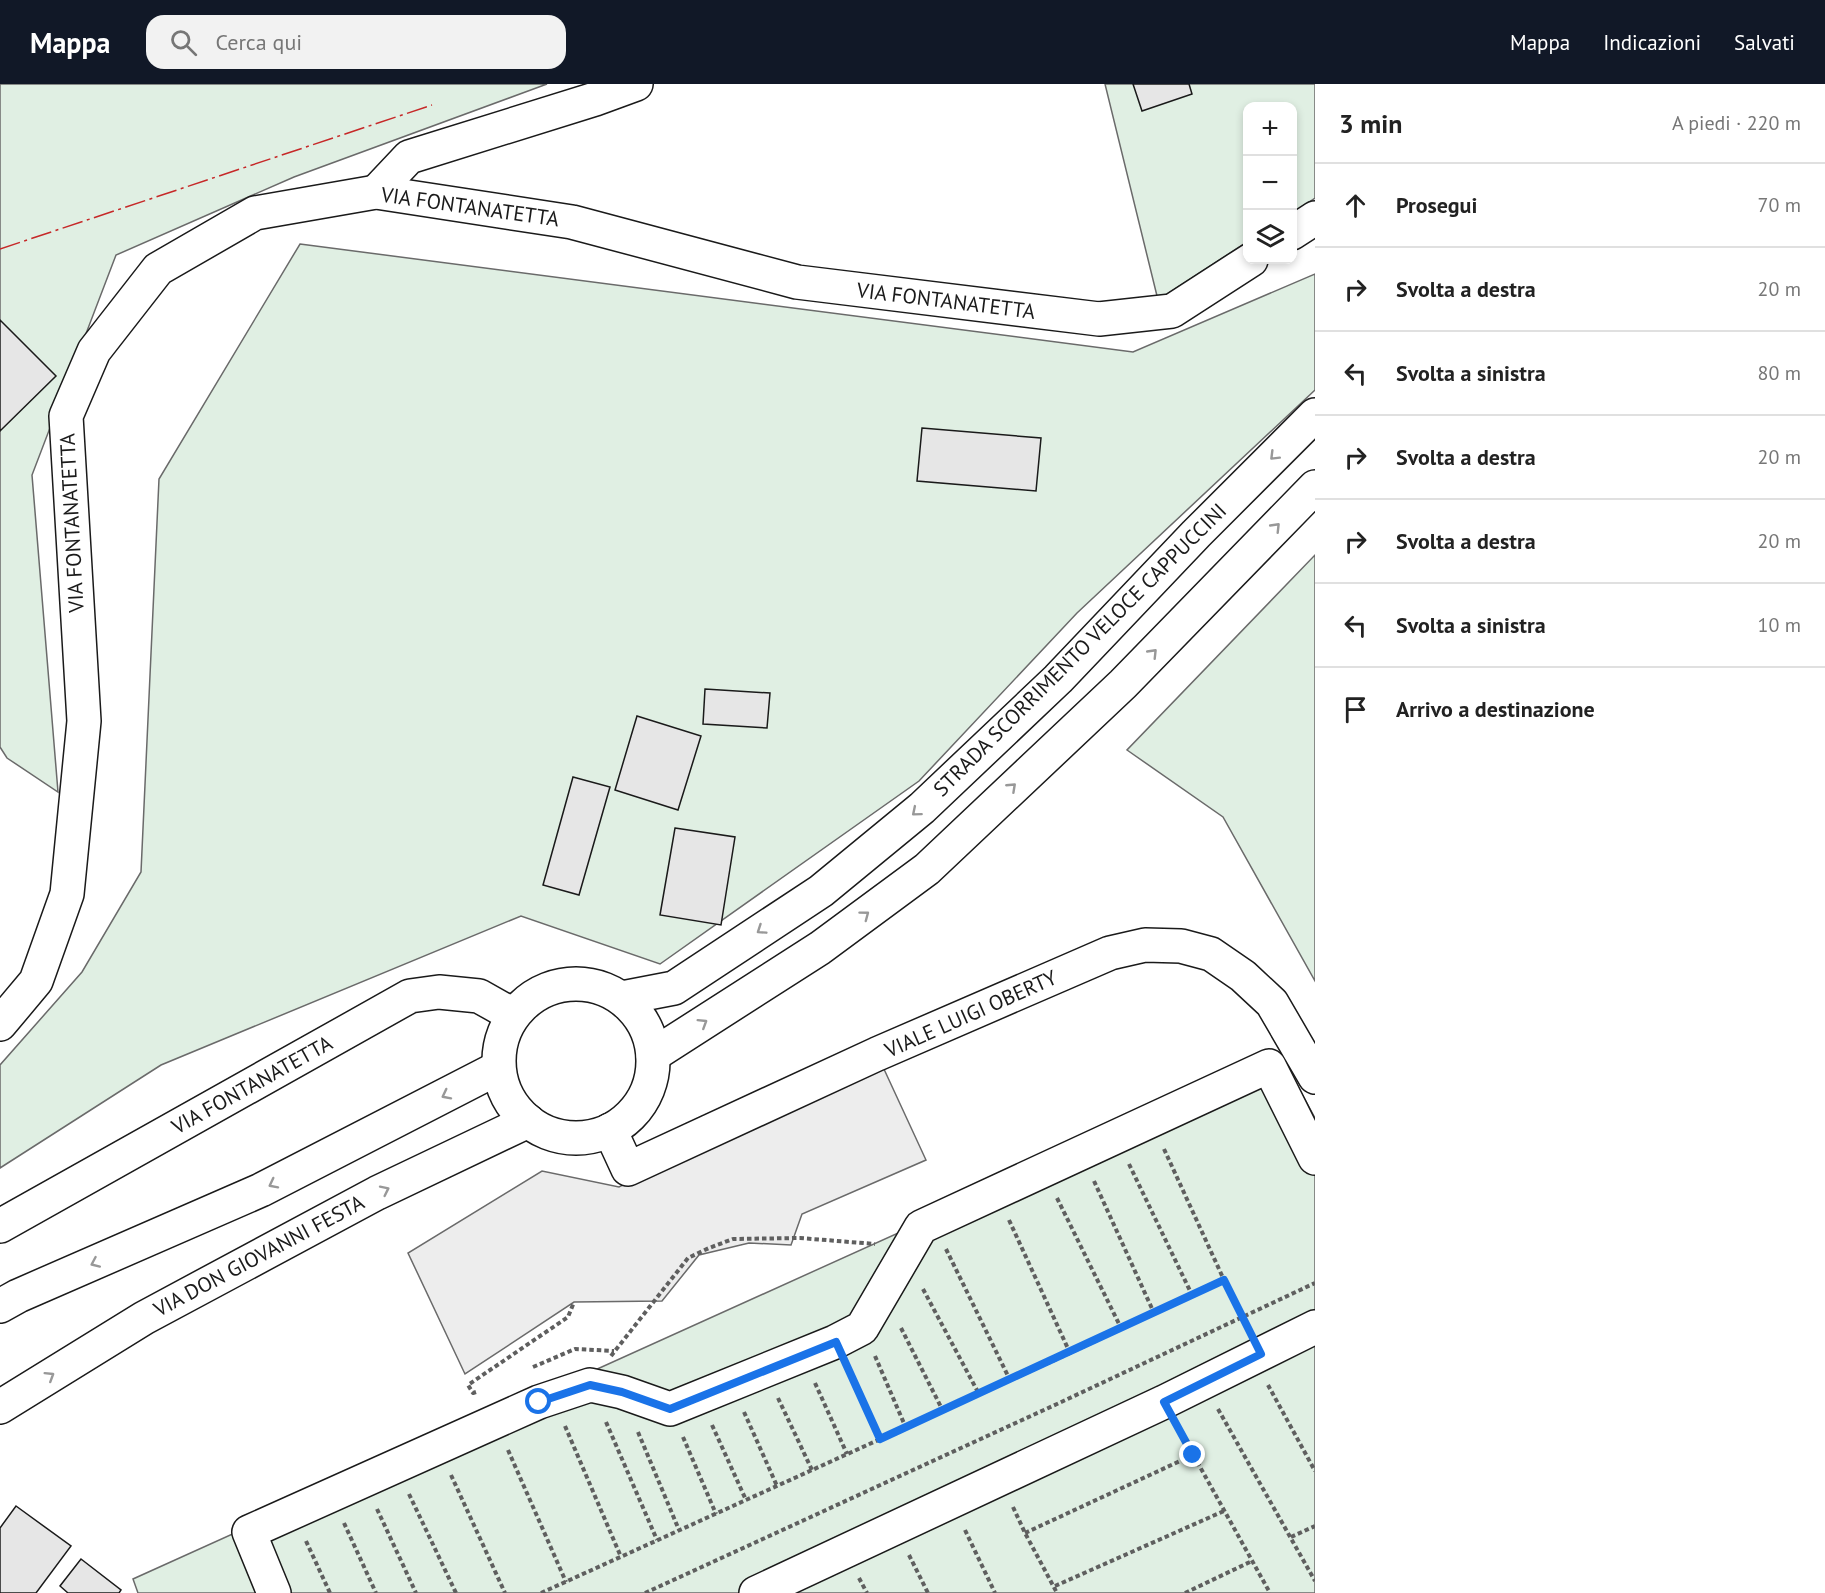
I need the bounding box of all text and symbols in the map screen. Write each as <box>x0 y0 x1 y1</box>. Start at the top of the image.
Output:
search box <box>146 15 566 69</box>
text: Mappa <box>30 24 110 61</box>
icon: search <box>167 26 200 59</box>
text: Cerca qui <box>215 28 302 56</box>
text: Mappa <box>1510 29 1570 56</box>
text: Indicazioni <box>1603 29 1701 56</box>
text: Salvati <box>1734 29 1795 56</box>
map controls <box>1243 102 1297 264</box>
button: + <box>1243 102 1297 156</box>
text: 3 min <box>1339 107 1402 140</box>
text: A piedi · 220 m <box>1672 110 1801 136</box>
button: − <box>1243 156 1297 210</box>
street label: VIA FONTANATETTA <box>378 181 562 232</box>
icon: ahead <box>1339 189 1372 222</box>
text: Prosegui <box>1396 191 1477 219</box>
text: 70 m <box>1758 192 1801 218</box>
button: layers <box>1243 210 1297 264</box>
icon: right <box>1339 273 1372 306</box>
text: Svolta a destra <box>1396 275 1536 303</box>
street label: VIA FONTANATETTA <box>854 276 1037 325</box>
text: 20 m <box>1758 276 1801 302</box>
icon: left <box>1339 357 1372 390</box>
text: Svolta a sinistra <box>1396 359 1546 387</box>
text: 80 m <box>1758 360 1801 386</box>
street label: VIA FONTANATETTA <box>53 432 90 614</box>
icon: right <box>1339 441 1372 474</box>
text: Svolta a destra <box>1396 443 1536 471</box>
text: 20 m <box>1758 444 1801 470</box>
one-way arrow <box>1270 449 1281 460</box>
street label: STRADA SCORRIMENTO VELOCE CAPPUCCINI <box>927 497 1232 802</box>
one-way arrow <box>1269 523 1280 534</box>
icon: right <box>1339 525 1372 558</box>
text: Svolta a destra <box>1396 527 1536 555</box>
text: 20 m <box>1758 528 1801 554</box>
icon: left <box>1339 609 1372 642</box>
text: Svolta a sinistra <box>1396 611 1546 639</box>
text: 10 m <box>1758 612 1801 638</box>
one-way arrow <box>1145 649 1156 660</box>
icon: arrive <box>1339 693 1372 726</box>
text: Arrivo a destinazione <box>1396 695 1595 723</box>
one-way arrow <box>1005 783 1015 794</box>
one-way arrow <box>912 805 923 816</box>
one-way arrow <box>858 911 869 922</box>
one-way arrow <box>757 923 768 934</box>
street label: VIALE LUIGI OBERTY <box>880 963 1061 1064</box>
one-way arrow <box>697 1019 707 1031</box>
street label: VIA FONTANATETTA <box>166 1029 337 1140</box>
one-way arrow <box>442 1088 453 1099</box>
one-way arrow <box>268 1177 279 1189</box>
one-way arrow <box>378 1185 389 1197</box>
street label: VIA DON GIOVANNI FESTA <box>148 1188 369 1323</box>
one-way arrow <box>90 1256 101 1268</box>
one-way arrow <box>44 1372 54 1384</box>
route start <box>525 1388 551 1414</box>
route end <box>1179 1441 1205 1467</box>

